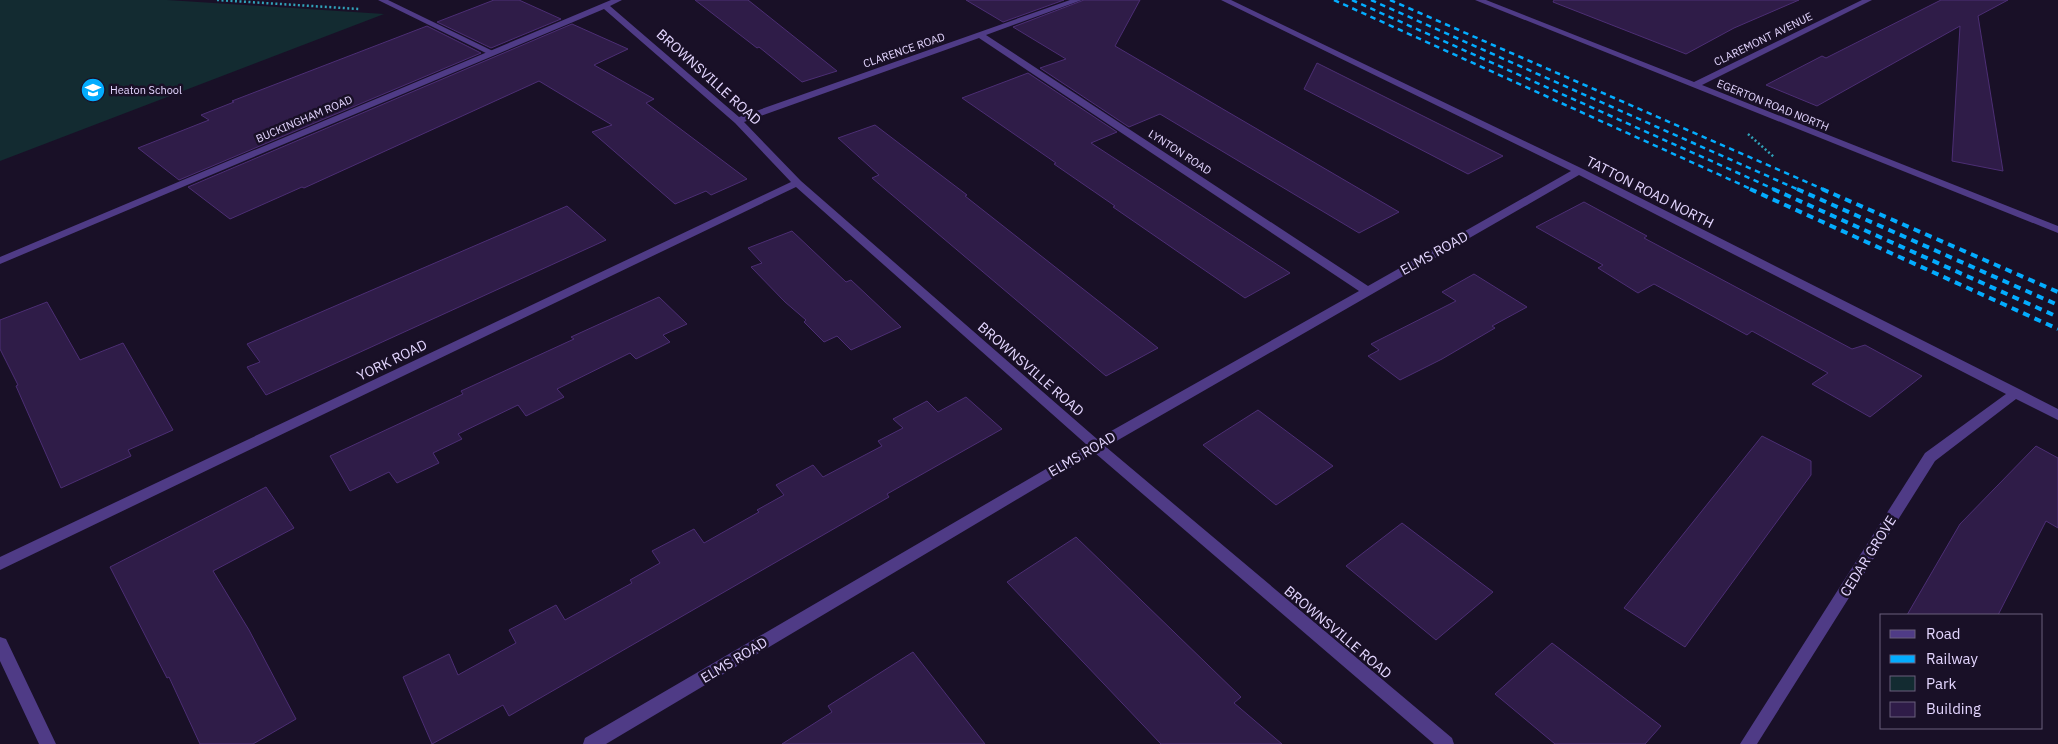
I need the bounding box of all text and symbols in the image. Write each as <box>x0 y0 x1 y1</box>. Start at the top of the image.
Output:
street label: CLAREMONT AVENUE <box>1711 9 1815 69</box>
street label: BROWNSVILLE ROAD <box>653 25 765 129</box>
street label: CLARENCE ROAD <box>861 29 947 71</box>
street label: EGERTON ROAD NORTH <box>1715 76 1831 134</box>
school or university icon: Heaton School <box>80 77 106 103</box>
place label: Heaton School <box>110 83 182 97</box>
street label: BUCKINGHAM ROAD <box>254 92 354 146</box>
street label: LYNTON ROAD <box>1146 126 1214 178</box>
street label: TATTON ROAD NORTH <box>1583 152 1717 232</box>
street label: ELMS ROAD <box>1397 227 1471 279</box>
street label: BROWNSVILLE ROAD <box>974 318 1088 420</box>
street label: YORK ROAD <box>354 335 430 385</box>
street label: ELMS ROAD <box>1045 427 1119 481</box>
street label: CEDAR GROVE <box>1836 512 1900 600</box>
street label: BROWNSVILLE ROAD <box>1281 582 1395 682</box>
legend <box>1880 614 2043 729</box>
text: Road <box>1926 624 1961 643</box>
street label: ELMS ROAD <box>697 633 771 687</box>
text: Railway <box>1926 649 1979 668</box>
text: Park <box>1926 674 1956 693</box>
text: Building <box>1926 699 1981 718</box>

